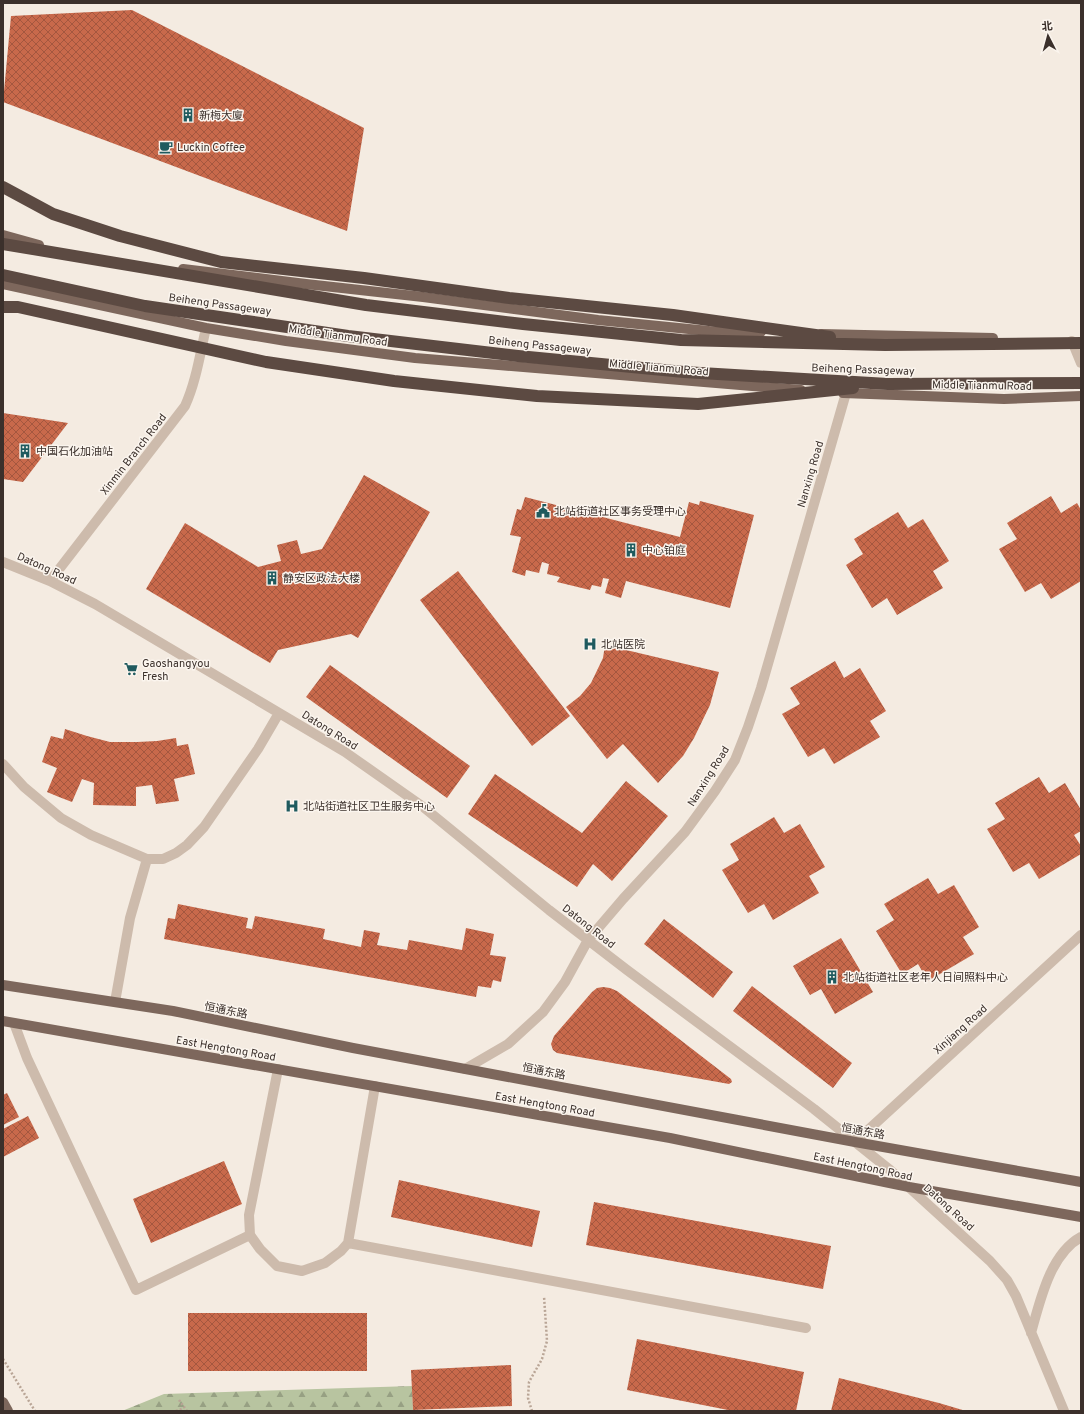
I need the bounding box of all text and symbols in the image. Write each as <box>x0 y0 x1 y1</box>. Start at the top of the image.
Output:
north arrow <box>1028 16 1068 56</box>
text: 北 <box>1041 20 1053 35</box>
building icon: 新梅大廈 <box>180 107 196 123</box>
place label: 新梅大廈 <box>199 109 243 123</box>
cafe icon: Luckin Coffee <box>158 139 174 155</box>
place label: Luckin Coffee <box>177 141 245 155</box>
street label: Beiheng Passageway <box>168 291 272 319</box>
street label: Middle Tianmu Road <box>287 322 388 350</box>
street label: Beiheng Passageway <box>488 334 592 358</box>
street label: Middle Tianmu Road <box>609 357 709 379</box>
street label: Beiheng Passageway <box>811 361 915 379</box>
street label: Middle Tianmu Road <box>932 378 1032 394</box>
street label: Xinmin Branch Road <box>98 411 170 498</box>
street label: Nanxing Road <box>795 439 827 509</box>
building icon: 中国石化加油站 <box>17 443 33 459</box>
place label: 中国石化加油站 <box>36 445 113 459</box>
public building icon: 北站街道社区事务受理中心 <box>535 503 551 519</box>
place label: 北站街道社区事务受理中心 <box>554 505 686 519</box>
building icon: 中心铂庭 <box>623 542 639 558</box>
place label: 中心铂庭 <box>642 544 686 558</box>
street label: Datong Road <box>15 550 79 588</box>
building icon: 静安区政法大楼 <box>264 570 280 586</box>
place label: 静安区政法大楼 <box>283 572 360 586</box>
hospital icon: 北站医院 <box>582 636 598 652</box>
place label: 北站医院 <box>601 638 645 652</box>
place label: Gaoshangyou Fresh <box>142 657 210 684</box>
supermarket icon: Gaoshangyou Fresh <box>123 661 139 677</box>
street label: Datong Road <box>299 708 360 754</box>
street label: Nanxing Road <box>685 744 733 809</box>
hospital icon: 北站街道社区卫生服务中心 <box>284 798 300 814</box>
place label: 北站街道社区卫生服务中心 <box>303 800 435 814</box>
street label: Datong Road <box>559 902 618 952</box>
building icon: 北站街道社区老年人日间照料中心 <box>824 969 840 985</box>
place label: 北站街道社区老年人日间照料中心 <box>843 971 1008 985</box>
street label: 恒通东路 <box>203 1000 249 1022</box>
street label: Xinjiang Road <box>931 1002 991 1058</box>
street label: East Hengtong Road <box>175 1033 277 1065</box>
street label: 恒通东路 <box>521 1061 567 1083</box>
street label: East Hengtong Road <box>494 1089 596 1121</box>
street label: 恒通东路 <box>840 1121 886 1143</box>
street label: East Hengtong Road <box>812 1150 914 1184</box>
street label: Datong Road <box>920 1181 977 1234</box>

